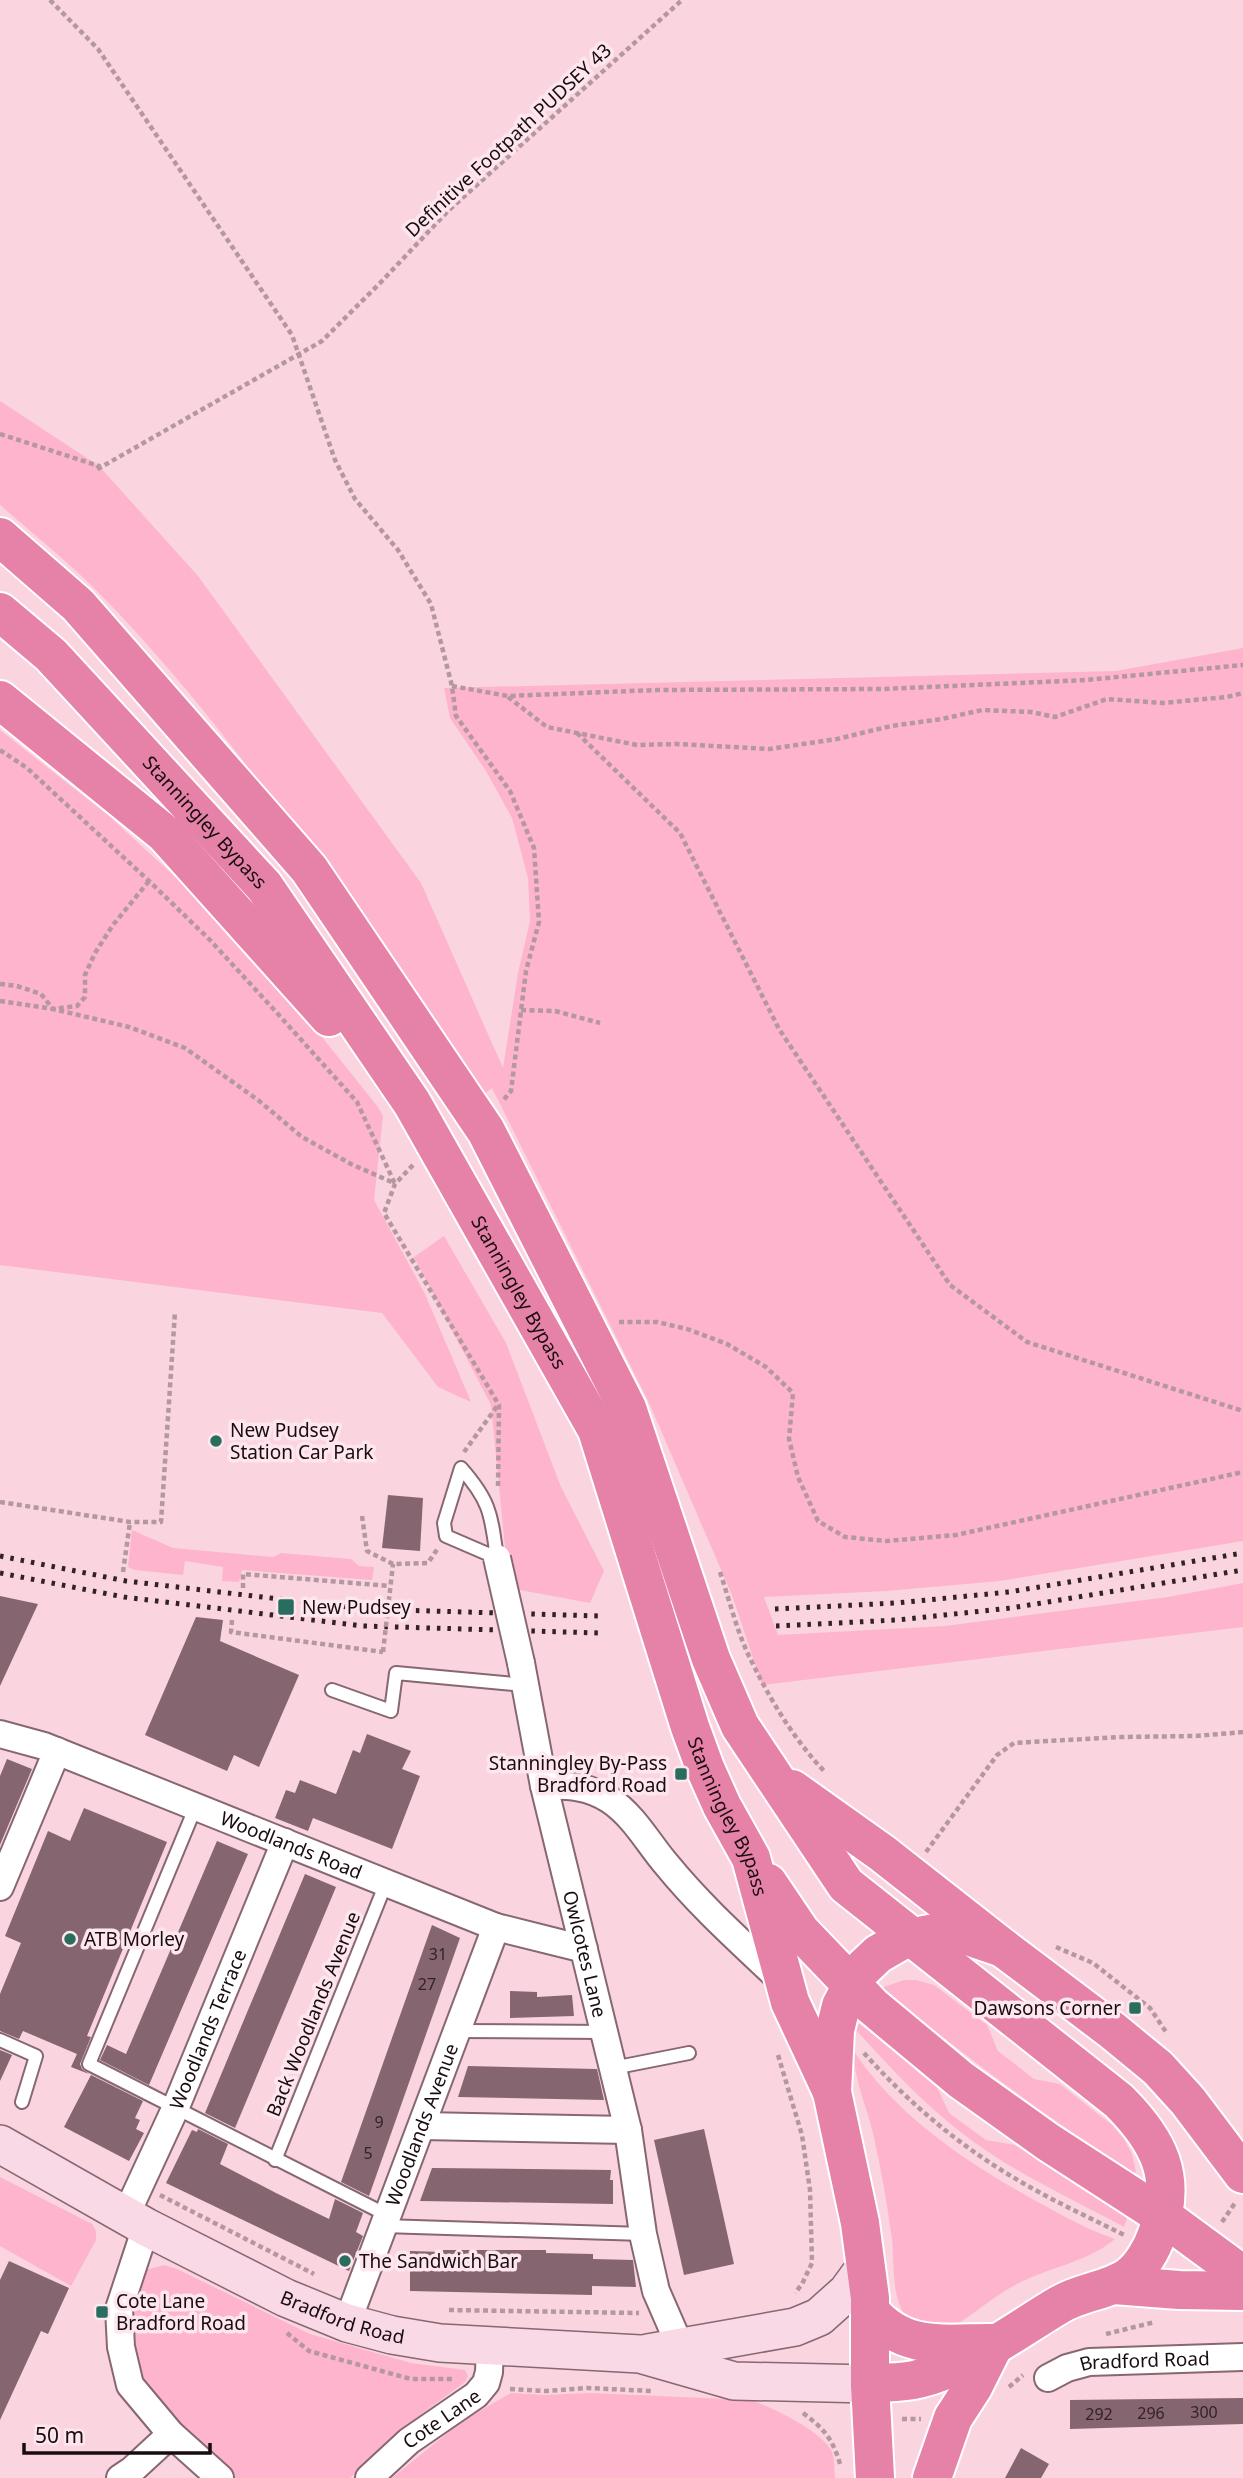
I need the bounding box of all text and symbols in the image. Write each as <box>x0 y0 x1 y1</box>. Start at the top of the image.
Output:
street label: Definitive Footpath PUDSEY 43 <box>399 37 617 243</box>
street label: Stanningley Bypass <box>137 750 273 894</box>
street label: Stanningley Bypass <box>465 1211 573 1374</box>
place label: New Pudsey Station Car Park <box>230 1417 374 1465</box>
marker: New Pudsey Station Car Park <box>208 1433 224 1449</box>
place label: New Pudsey <box>302 1594 411 1620</box>
marker: New Pudsey <box>276 1597 296 1617</box>
street label: Stanningley Bypass <box>682 1733 774 1899</box>
place label: Stanningley By-Pass Bradford Road <box>489 1750 667 1798</box>
marker: Stanningley By-Pass Bradford Road <box>673 1766 689 1782</box>
street label: Woodlands Road <box>216 1805 366 1885</box>
street label: Owlcotes Lane <box>557 1888 613 2020</box>
street label: Back Woodlands Avenue <box>260 1908 366 2120</box>
place label: ATB Morley <box>84 1926 184 1952</box>
marker: ATB Morley <box>62 1931 78 1947</box>
house number: 31 <box>429 1943 447 1965</box>
street label: Woodlands Terrace <box>163 1945 252 2113</box>
house number: 27 <box>418 1973 436 1995</box>
place label: Dawsons Corner <box>974 1995 1121 2021</box>
marker: Dawsons Corner <box>1127 2000 1143 2016</box>
street label: Woodlands Avenue <box>379 2040 464 2210</box>
house number: 9 <box>374 2111 384 2133</box>
house number: 5 <box>363 2142 373 2164</box>
place label: The Sandwich Bar <box>359 2248 518 2274</box>
marker: The Sandwich Bar <box>337 2253 353 2269</box>
street label: Bradford Road <box>277 2284 407 2350</box>
place label: Cote Lane Bradford Road <box>116 2288 246 2336</box>
marker: Cote Lane Bradford Road <box>94 2304 110 2320</box>
street label: Bradford Road <box>1077 2345 1210 2377</box>
street label: Cote Lane <box>397 2383 486 2455</box>
house number: 300 <box>1190 2401 1218 2423</box>
house number: 296 <box>1137 2402 1165 2424</box>
house number: 292 <box>1085 2403 1113 2425</box>
scale bar <box>24 2412 210 2456</box>
text: 50 m <box>35 2421 84 2449</box>

